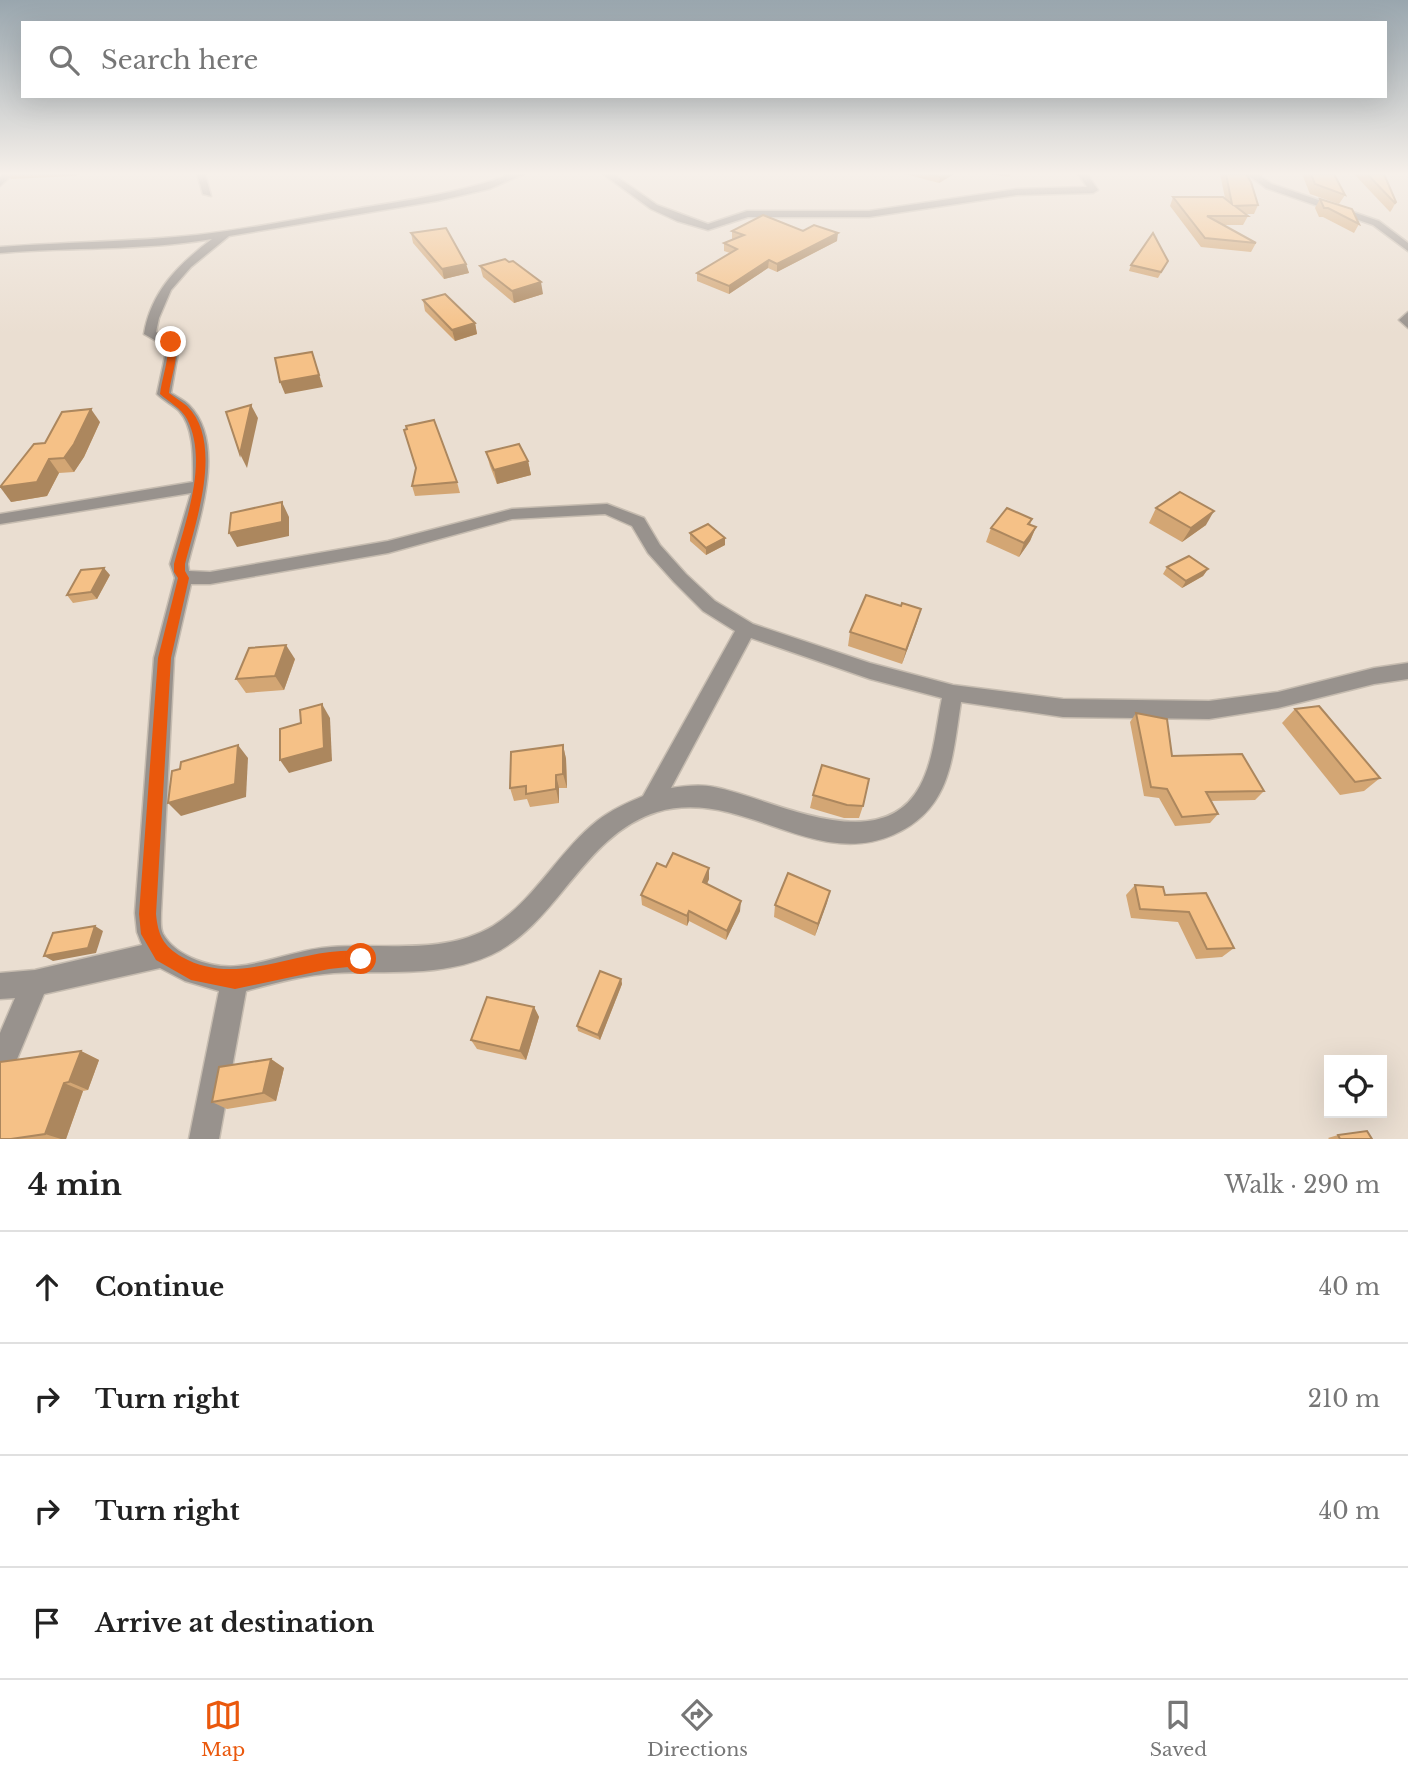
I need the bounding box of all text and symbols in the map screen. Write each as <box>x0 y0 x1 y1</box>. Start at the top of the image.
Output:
search box <box>21 21 1387 98</box>
icon: search <box>45 41 83 79</box>
text: Search here <box>101 44 258 76</box>
route end <box>155 326 186 357</box>
route start <box>345 943 376 974</box>
map controls <box>1324 1055 1387 1118</box>
button: locate <box>1324 1055 1387 1118</box>
text: 4 min <box>28 1166 122 1203</box>
text: Walk · 290 m <box>1224 1171 1380 1199</box>
icon: ahead <box>28 1268 66 1306</box>
text: Continue <box>95 1271 224 1303</box>
text: 40 m <box>1319 1273 1380 1301</box>
icon: right <box>28 1380 66 1418</box>
text: Turn right <box>95 1383 240 1415</box>
text: 210 m <box>1308 1385 1380 1413</box>
icon: right <box>28 1492 66 1530</box>
text: Turn right <box>95 1495 240 1527</box>
text: 40 m <box>1319 1497 1380 1525</box>
icon: arrive <box>28 1604 66 1642</box>
text: Arrive at destination <box>95 1607 375 1639</box>
tab: Map <box>201 1696 245 1761</box>
tab: Directions <box>647 1696 748 1761</box>
tab: Saved <box>1150 1696 1207 1761</box>

